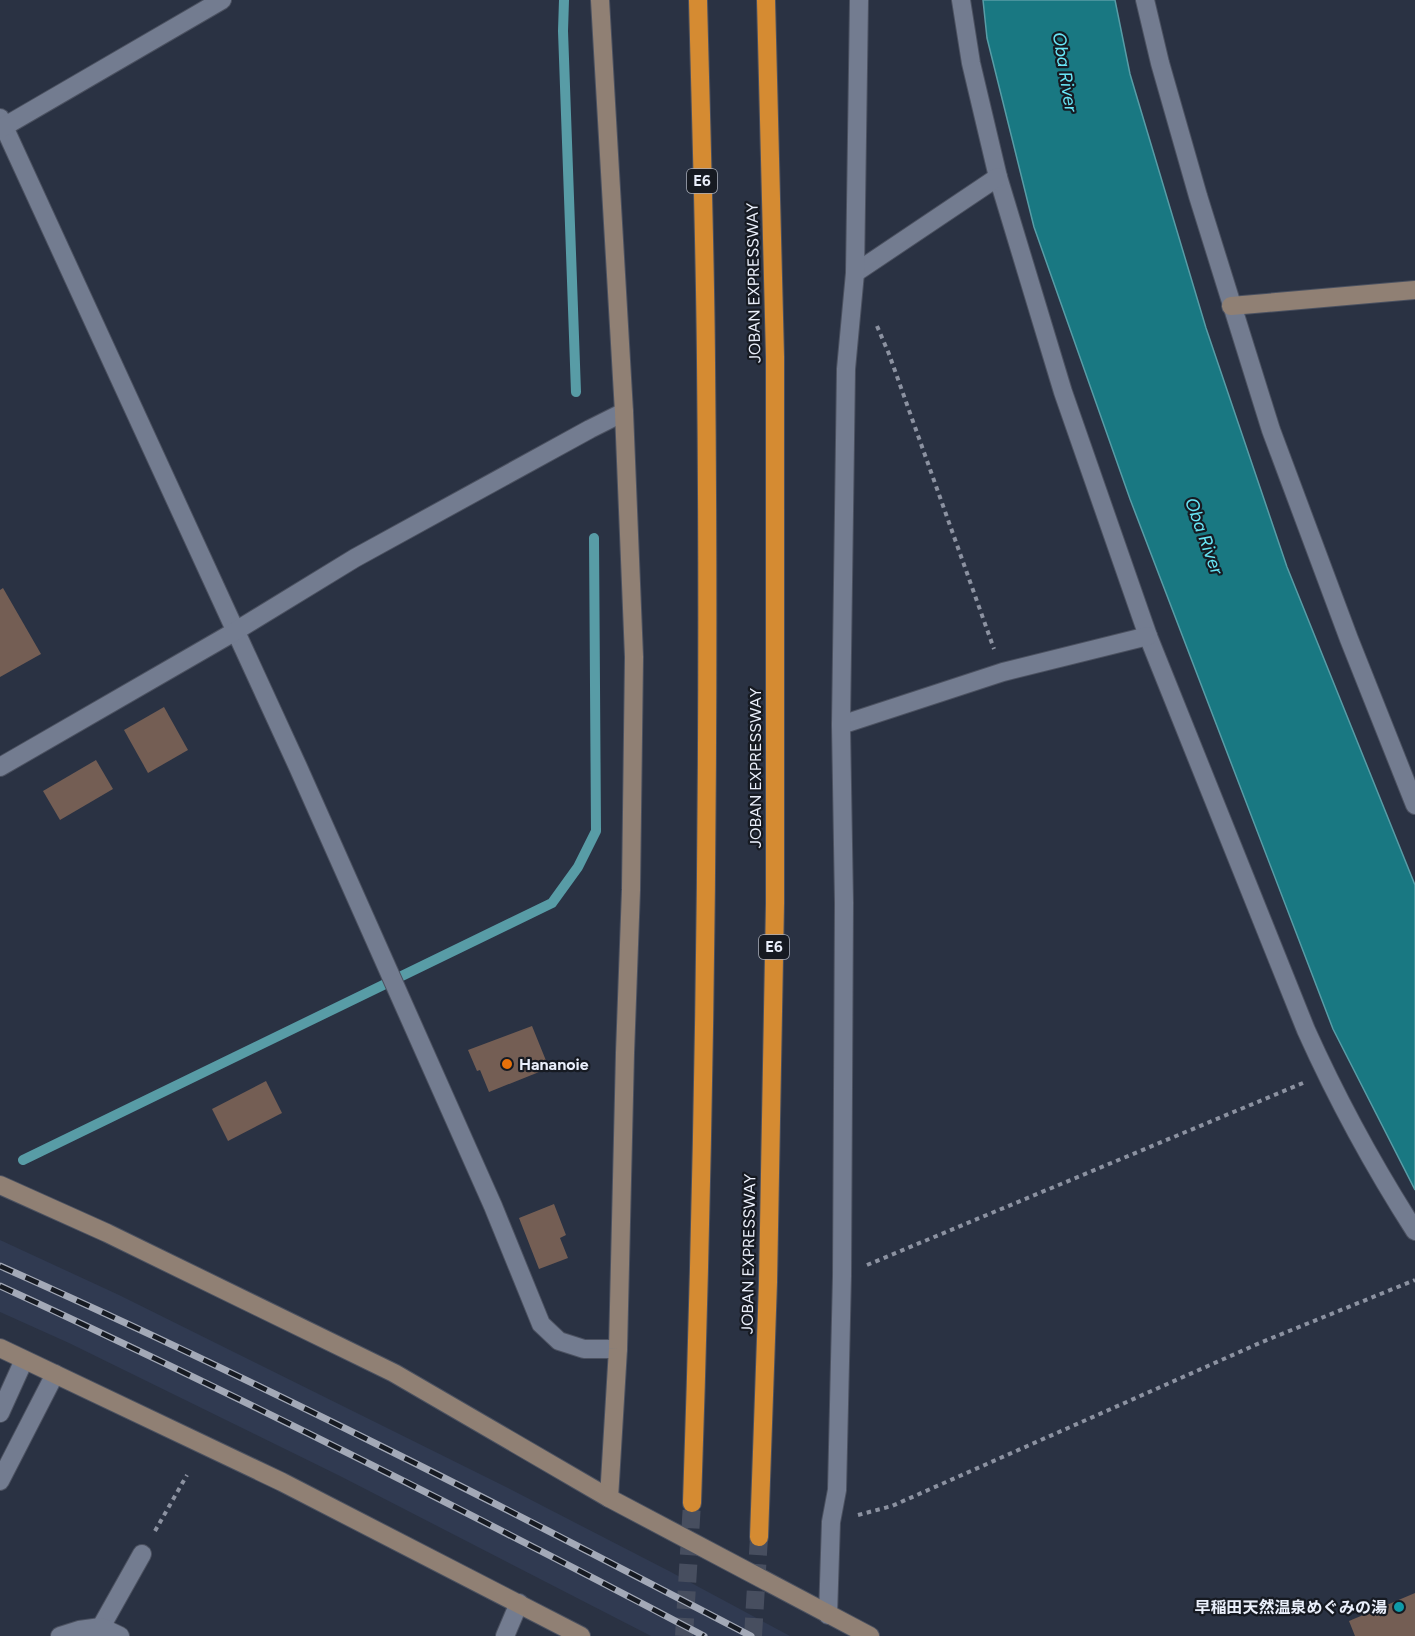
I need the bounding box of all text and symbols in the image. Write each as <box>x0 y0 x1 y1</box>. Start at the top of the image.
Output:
water label: Oba River <box>1048 31 1082 114</box>
road number: E6 <box>687 169 717 193</box>
street label: JOBAN EXPRESSWAY <box>743 202 764 363</box>
water label: Oba River <box>1180 495 1228 578</box>
street label: JOBAN EXPRESSWAY <box>746 687 765 848</box>
road number: E6 <box>759 935 789 959</box>
place label: Hananoie <box>519 1055 589 1074</box>
marker: Hananoie <box>500 1057 514 1071</box>
street label: JOBAN EXPRESSWAY <box>738 1173 759 1334</box>
place label: 早稲田天然温泉めぐみの湯 <box>1195 1598 1387 1617</box>
marker: 早稲田天然温泉めぐみの湯 <box>1392 1600 1406 1614</box>

